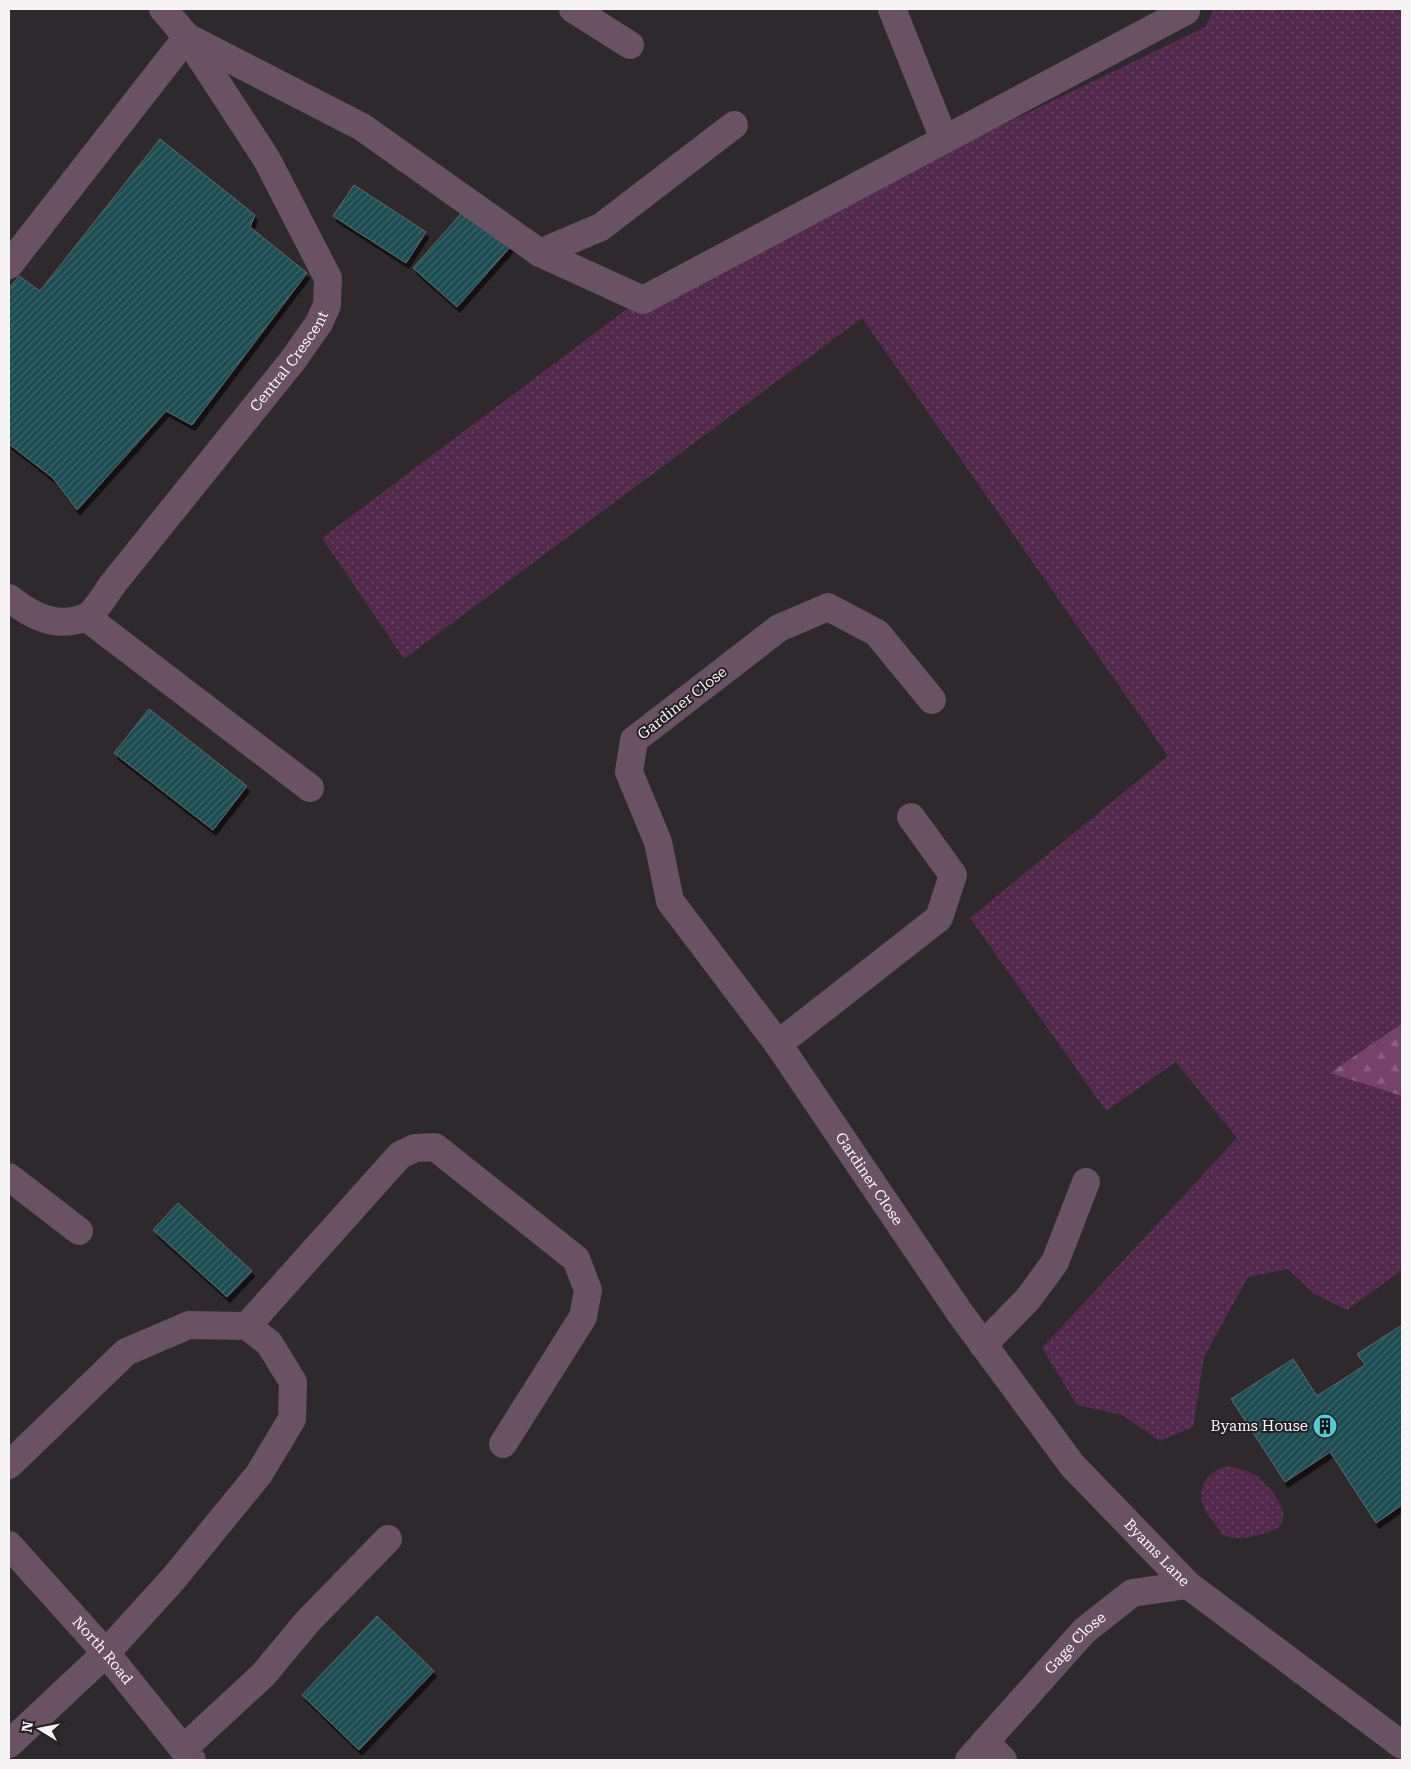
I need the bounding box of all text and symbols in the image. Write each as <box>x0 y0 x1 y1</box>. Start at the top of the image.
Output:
street label: Central Crescent <box>246 308 332 415</box>
street label: Gardiner Close <box>634 663 730 743</box>
street label: Gardiner Close <box>831 1129 907 1229</box>
building icon: Byams House <box>1312 1413 1338 1439</box>
place label: Byams House <box>1211 1417 1308 1435</box>
street label: Byams Lane <box>1120 1515 1194 1590</box>
street label: Gage Close <box>1041 1608 1109 1678</box>
street label: North Road <box>69 1613 137 1688</box>
north arrow <box>15 1704 65 1754</box>
text: N <box>18 1720 36 1733</box>

